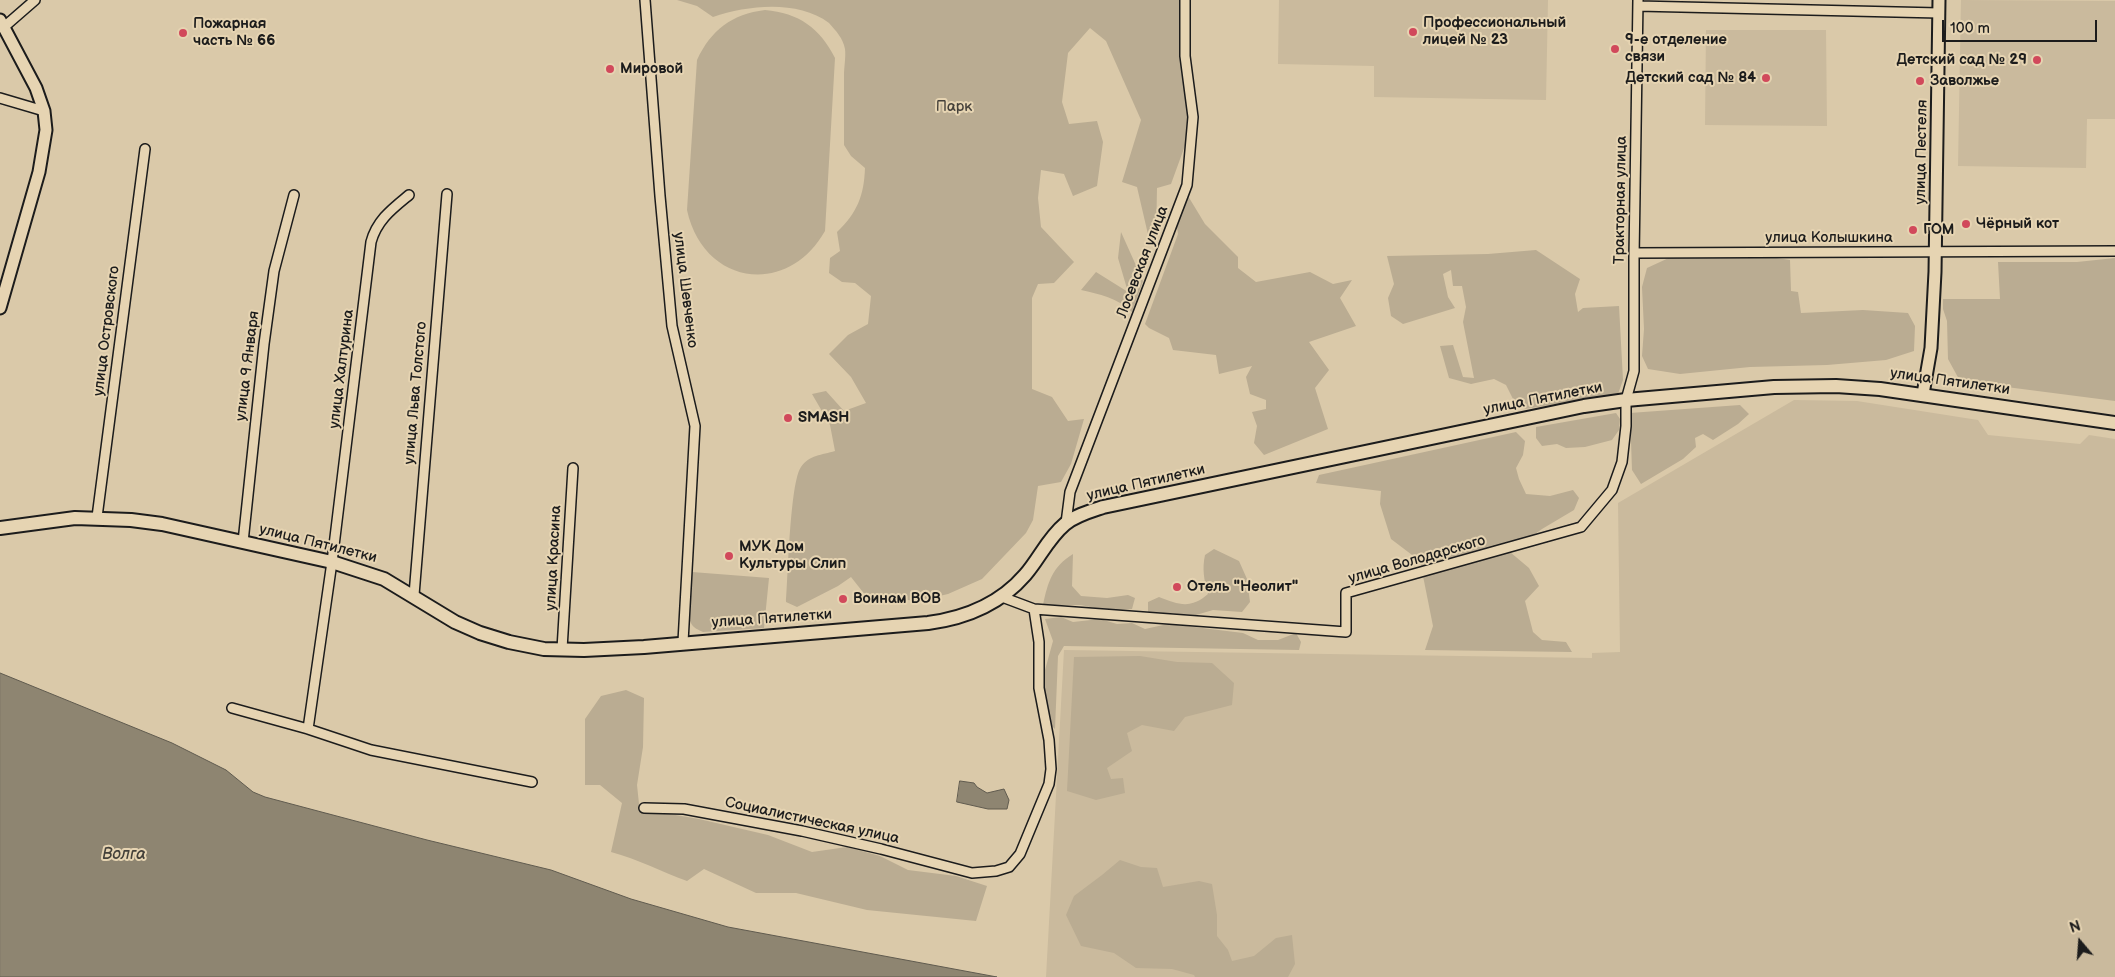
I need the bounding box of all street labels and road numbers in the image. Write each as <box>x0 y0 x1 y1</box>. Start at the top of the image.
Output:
street label: улица Пестеля <box>1912 100 1932 204</box>
street label: Тракторная улица <box>1611 136 1631 264</box>
street label: Лосевская улица <box>1113 203 1173 321</box>
street label: улица Колышкина <box>1765 229 1893 247</box>
street label: улица Шевченко <box>669 231 701 349</box>
street label: улица Островского <box>90 265 124 397</box>
street label: улица Халтурина <box>326 308 358 430</box>
street label: улица 9 Января <box>232 310 264 422</box>
street label: улица Льва Толстого <box>401 321 431 465</box>
street label: улица Пятилетки <box>1889 365 2011 399</box>
street label: улица Пятилетки <box>1482 379 1604 419</box>
street label: улица Пятилетки <box>1085 461 1207 505</box>
street label: улица Красина <box>542 505 566 611</box>
street label: улица Пятилетки <box>257 521 379 567</box>
street label: улица Володарского <box>1347 532 1487 588</box>
street label: улица Пятилетки <box>711 606 833 632</box>
street label: Социалистическая улица <box>723 794 901 848</box>

